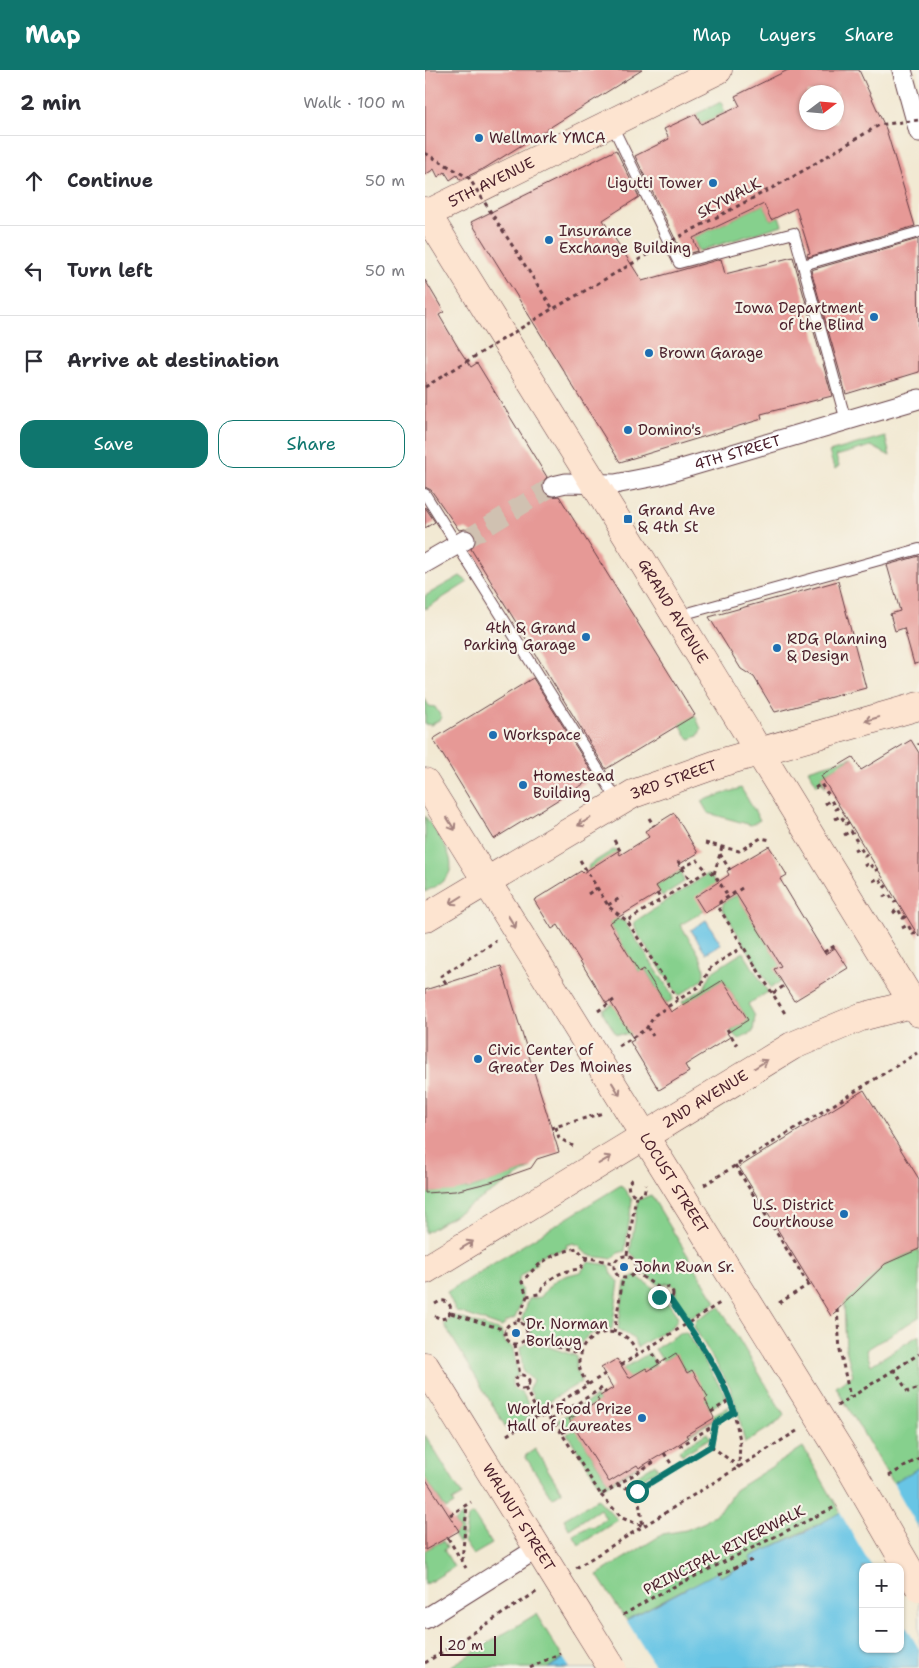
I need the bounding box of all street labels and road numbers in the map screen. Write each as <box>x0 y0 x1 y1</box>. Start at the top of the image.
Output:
street label: 5TH AVENUE <box>445 152 538 212</box>
street label: SKYWALK <box>694 173 765 223</box>
street label: 4TH STREET <box>692 430 783 475</box>
street label: GRAND AVENUE <box>633 555 713 667</box>
street label: 3RD STREET <box>627 755 720 804</box>
street label: 2ND AVENUE <box>658 1065 752 1133</box>
street label: LOCUST STREET <box>635 1129 713 1237</box>
street label: WALNUT STREET <box>478 1460 560 1575</box>
street label: PRINCIPAL RIVERWALK <box>640 1500 809 1600</box>

